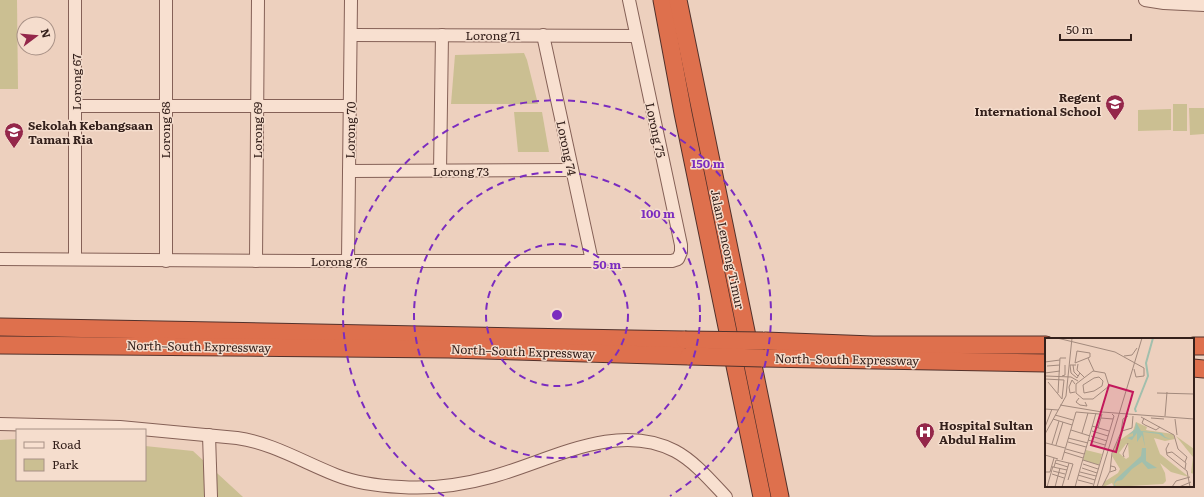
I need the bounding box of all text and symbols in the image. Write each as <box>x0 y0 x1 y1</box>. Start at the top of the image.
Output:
north arrow <box>16 16 56 56</box>
scale bar <box>1060 16 1131 42</box>
text: 50 m <box>1066 20 1093 38</box>
text: N <box>38 26 56 40</box>
street label: Lorong 71 <box>465 26 521 44</box>
street label: Lorong 67 <box>67 54 85 110</box>
place label: Regent International School <box>974 88 1102 120</box>
school or university icon: Regent International School <box>1104 93 1126 121</box>
street label: Lorong 68 <box>156 101 174 159</box>
street label: Lorong 70 <box>341 101 359 159</box>
street label: Lorong 75 <box>641 101 671 159</box>
street label: Lorong 69 <box>248 102 266 158</box>
place label: Sekolah Kebangsaan Taman Ria <box>28 116 154 148</box>
street label: Lorong 74 <box>552 119 582 178</box>
school or university icon: Sekolah Kebangsaan Taman Ria <box>3 121 25 149</box>
text: 150 m <box>691 154 725 172</box>
street label: Lorong 73 <box>433 162 489 180</box>
street label: Jalan Lencong Timur <box>706 187 750 311</box>
text: 100 m <box>641 204 675 222</box>
street label: Lorong 76 <box>311 252 368 270</box>
text: 50 m <box>593 255 621 273</box>
centre of rings <box>550 308 564 322</box>
street label: North–South Expressway <box>127 336 271 356</box>
inset map <box>1045 338 1194 487</box>
street label: North–South Expressway <box>451 339 595 363</box>
street label: North–South Expressway <box>775 349 919 369</box>
place label: Hospital Sultan Abdul Halim <box>939 416 1034 448</box>
hospital icon: Hospital Sultan Abdul Halim <box>914 421 936 449</box>
legend <box>16 429 146 481</box>
text: Road <box>52 435 82 453</box>
text: Park <box>52 455 79 473</box>

